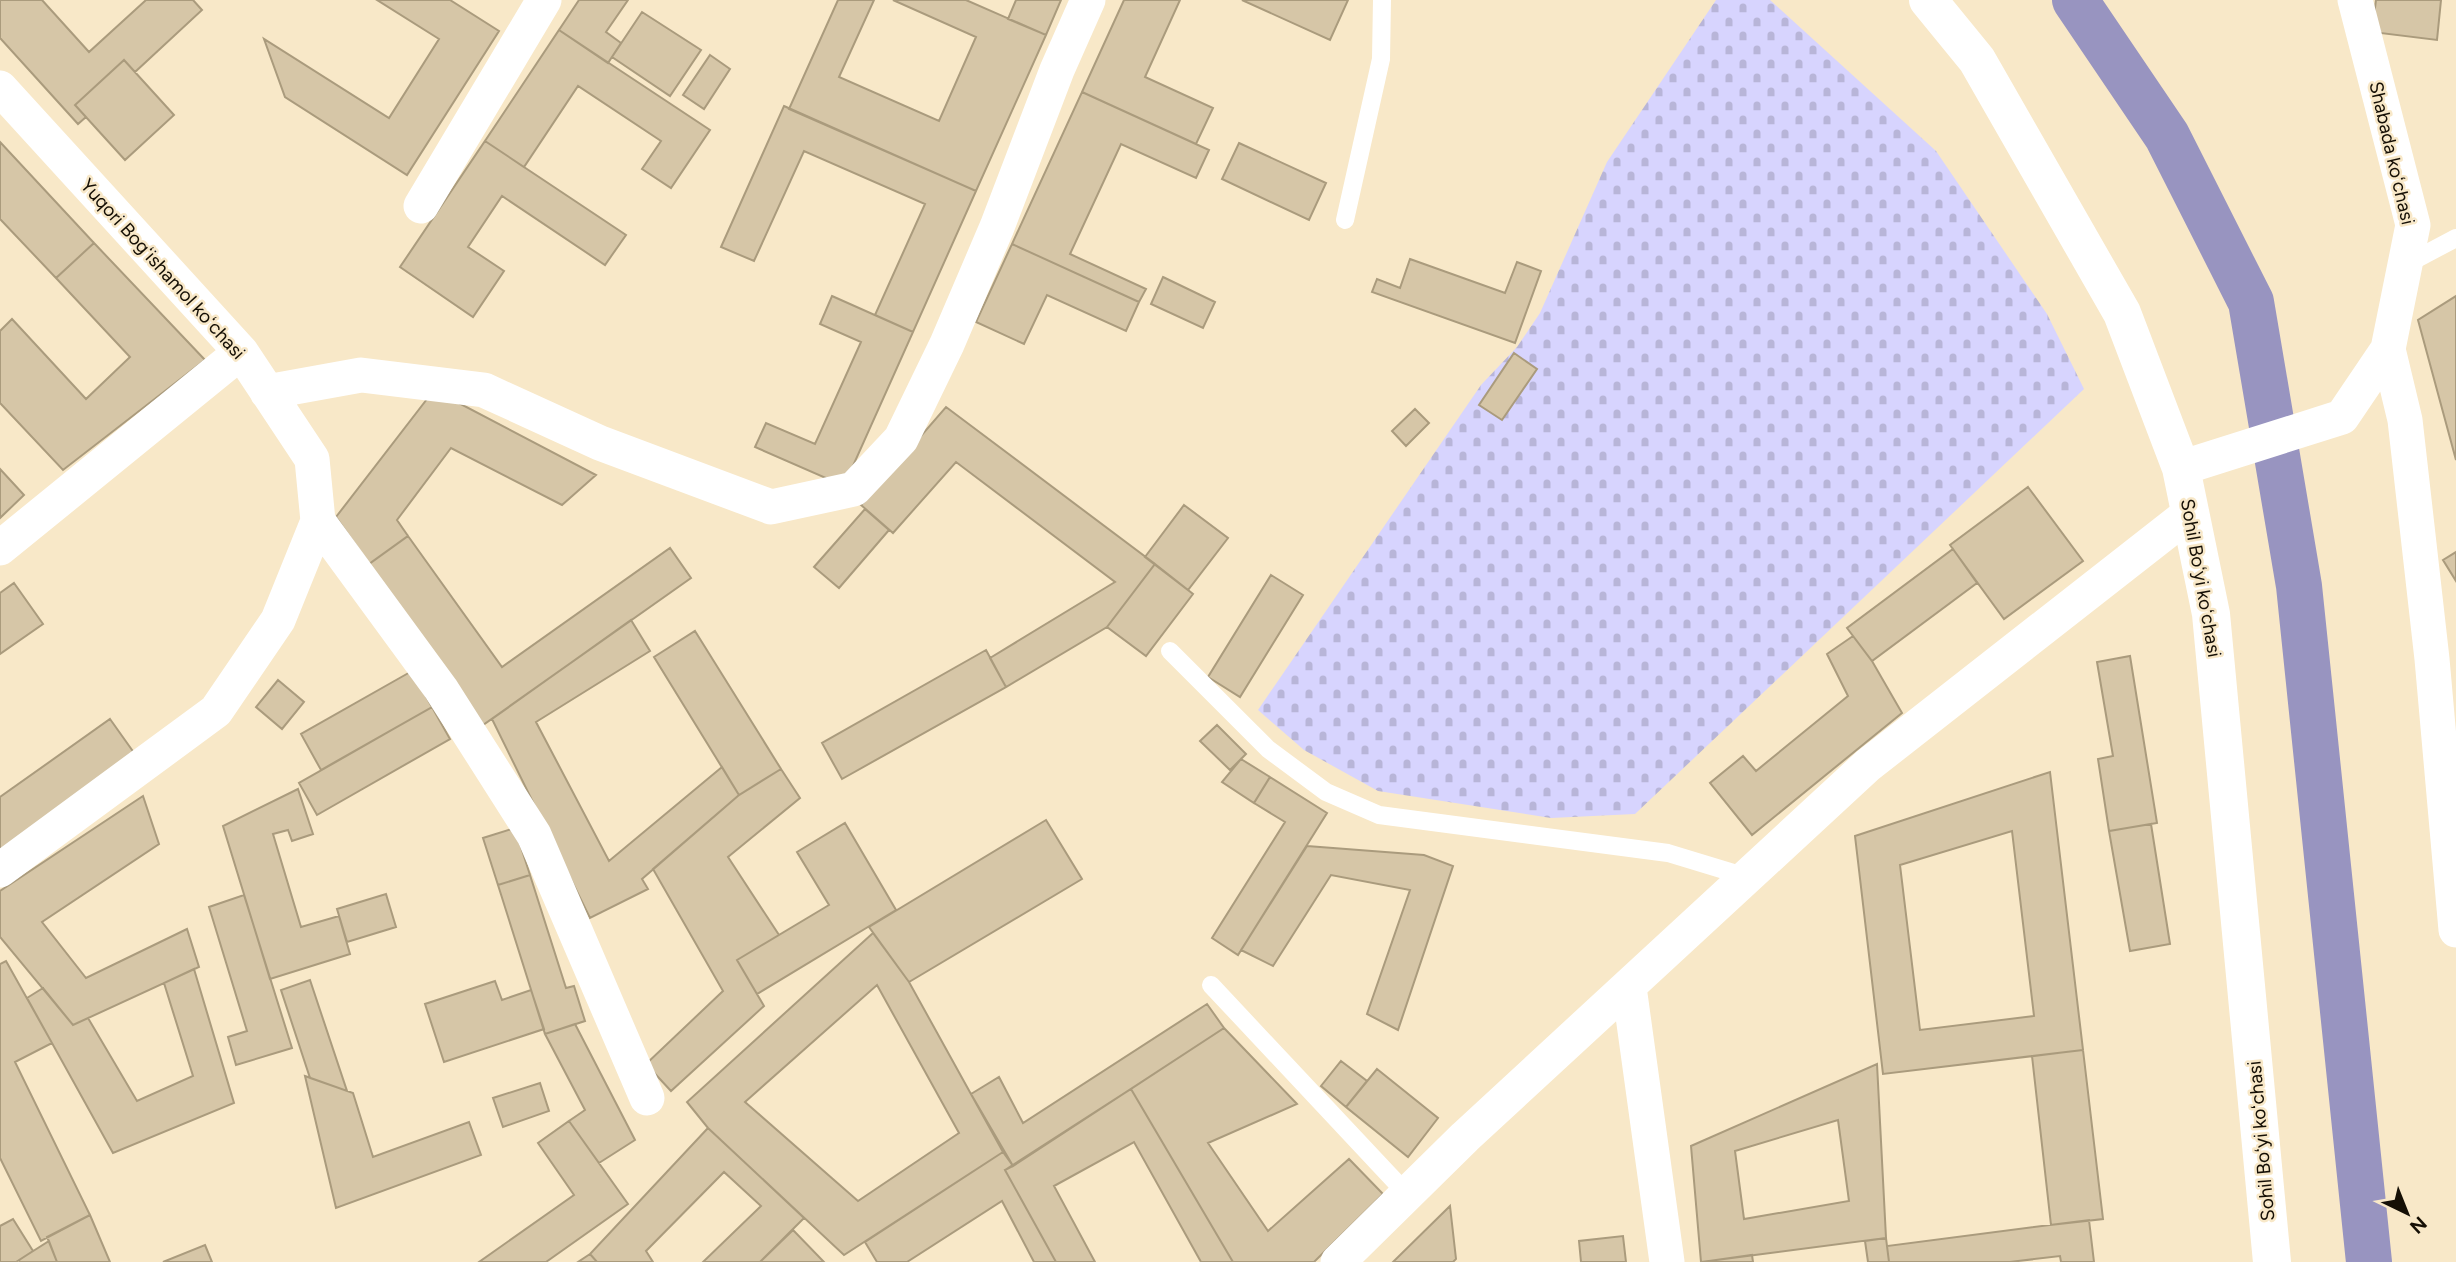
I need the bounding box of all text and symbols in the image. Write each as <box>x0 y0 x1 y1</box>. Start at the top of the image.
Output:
street label: Shabada koʻchasi <box>2364 79 2420 227</box>
street label: Yuqori Bogʻishamol koʻchasi <box>76 174 250 364</box>
street label: Sohil Boʻyi koʻchasi <box>2176 497 2226 659</box>
street label: Sohil Boʻyi koʻchasi <box>2243 1060 2279 1222</box>
north arrow <box>2372 1178 2442 1248</box>
text: N <box>2405 1212 2431 1238</box>

